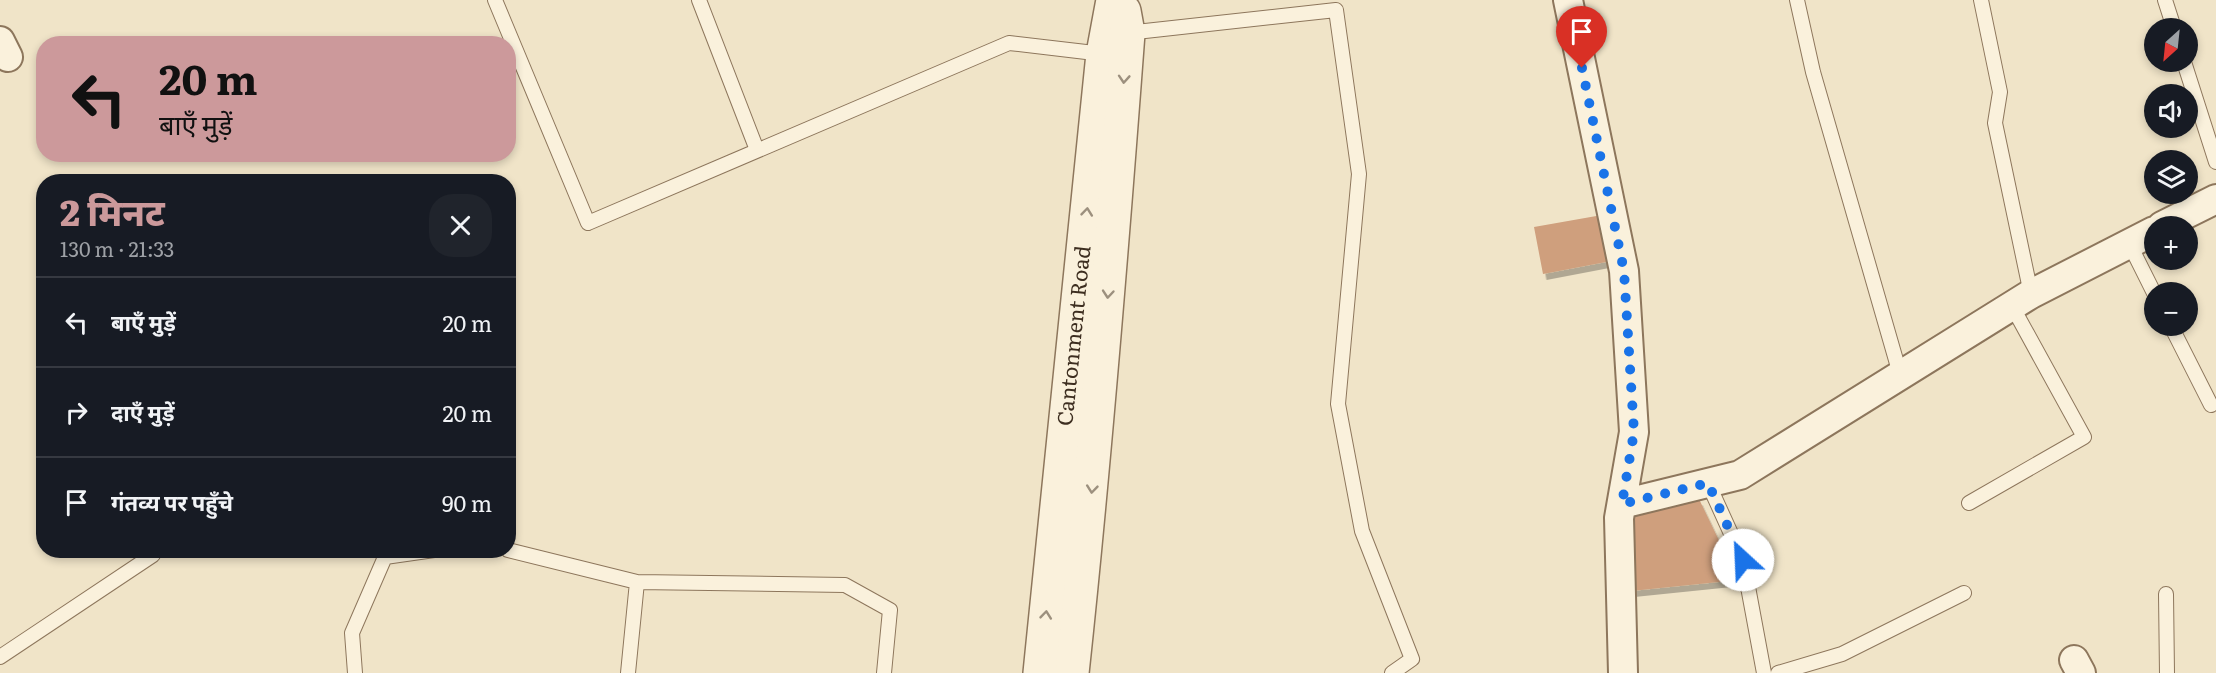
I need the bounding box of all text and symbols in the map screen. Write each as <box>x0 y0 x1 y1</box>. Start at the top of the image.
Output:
pin <box>1556 6 1607 68</box>
icon: arrive <box>1565 15 1598 48</box>
north arrow <box>2144 18 2198 72</box>
map controls <box>2144 18 2198 336</box>
text: 20 m <box>159 46 258 108</box>
icon: left <box>60 60 138 138</box>
one-way arrow <box>1118 75 1131 84</box>
button: sound <box>2144 84 2198 138</box>
text: बाएँ मुड़ें <box>159 103 232 143</box>
button: layers <box>2144 150 2198 204</box>
text: 2 मिनट <box>60 184 165 237</box>
button: close <box>429 194 492 257</box>
one-way arrow <box>1080 207 1093 216</box>
button: + <box>2144 216 2198 270</box>
text: 130 m · 21:33 <box>60 233 174 263</box>
street label: Cantonment Road <box>1047 244 1096 427</box>
button: − <box>2144 282 2198 336</box>
one-way arrow <box>1102 290 1115 299</box>
text: बाएँ मुड़ें <box>111 305 176 338</box>
icon: left <box>60 306 93 339</box>
text: 20 m <box>442 306 492 339</box>
text: दाएँ मुड़ें <box>111 395 174 428</box>
icon: right <box>60 396 93 429</box>
text: 20 m <box>442 396 492 429</box>
one-way arrow <box>1086 484 1099 493</box>
text: गंतव्य पर पहुँचे <box>111 485 233 518</box>
icon: arrive <box>60 486 93 519</box>
text: 90 m <box>442 486 492 519</box>
position arrow <box>1711 528 1775 592</box>
one-way arrow <box>1039 610 1052 619</box>

